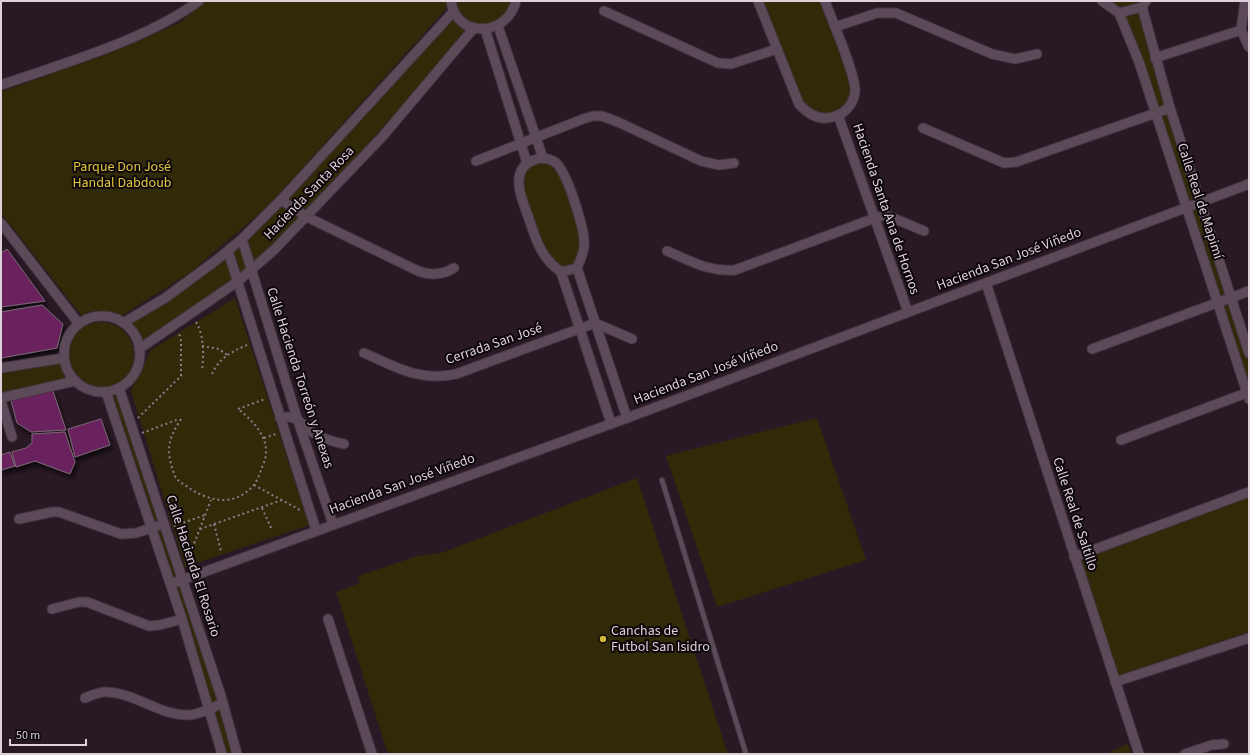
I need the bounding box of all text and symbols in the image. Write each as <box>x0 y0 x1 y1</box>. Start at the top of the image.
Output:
street label: Hacienda Santa Ana de Hornos <box>847 121 925 297</box>
street label: Calle Real de Mapimí <box>1172 140 1228 262</box>
street label: Hacienda Santa Rosa <box>259 142 359 244</box>
park label: Parque Don José Handal Dabdoub <box>72 157 172 193</box>
street label: Hacienda San José Viñedo <box>934 222 1084 296</box>
street label: Calle Hacienda Torreón y Anexas <box>261 285 339 471</box>
street label: Cerrada San José <box>443 318 545 370</box>
street label: Hacienda San José Viñedo <box>631 336 781 410</box>
street label: Hacienda San José Viñedo <box>326 448 478 520</box>
street label: Calle Real de Saltillo <box>1047 455 1103 573</box>
street label: Calle Hacienda El Rosario <box>161 492 225 640</box>
place label: Canchas de Futbol San Isidro <box>611 621 710 657</box>
marker: Canchas de Futbol San Isidro <box>598 634 608 644</box>
scale bar <box>10 721 86 747</box>
text: 50 m <box>16 727 40 744</box>

